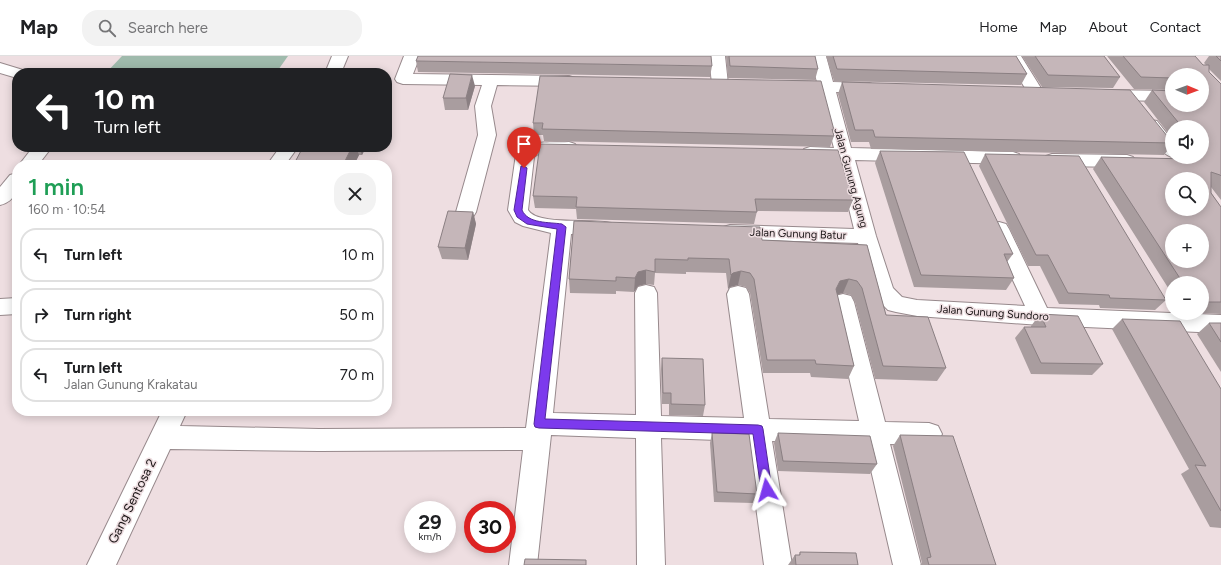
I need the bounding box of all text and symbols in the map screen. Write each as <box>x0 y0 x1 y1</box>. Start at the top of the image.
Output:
search box <box>82 10 362 46</box>
text: Map <box>20 16 58 39</box>
icon: search <box>96 17 118 39</box>
text: Search here <box>128 19 208 37</box>
text: Home <box>979 19 1018 36</box>
text: Map <box>1040 19 1067 36</box>
text: About <box>1089 19 1128 36</box>
text: Contact <box>1150 19 1201 36</box>
north arrow <box>1165 68 1209 112</box>
map controls <box>1165 68 1209 320</box>
text: 10 m <box>94 82 155 116</box>
icon: left <box>28 84 80 136</box>
text: Turn left <box>94 116 161 138</box>
button: sound <box>1165 120 1209 164</box>
pin <box>507 127 541 168</box>
street label: Jalan Gunung Agung <box>831 127 871 229</box>
icon: arrive <box>513 133 535 155</box>
text: 1 min <box>28 172 84 201</box>
button: search <box>1165 172 1209 216</box>
button: close <box>334 173 376 215</box>
text: 160 m · 10:54 <box>28 202 106 217</box>
button: + <box>1165 224 1209 268</box>
street label: Jalan Gunung Batur <box>750 226 847 242</box>
icon: left <box>30 244 52 266</box>
text: Turn left <box>64 246 122 264</box>
text: 10 m <box>342 246 374 264</box>
button: − <box>1165 276 1209 320</box>
street label: Jalan Gunung Sundoro <box>937 303 1049 323</box>
icon: right <box>30 304 52 326</box>
text: Turn right <box>64 306 132 324</box>
text: 50 m <box>339 306 374 324</box>
text: Turn left <box>64 359 122 377</box>
icon: left <box>30 364 52 386</box>
text: 70 m <box>340 366 374 384</box>
text: Jalan Gunung Krakatau <box>64 377 198 392</box>
street label: Gang Sentosa 2 <box>105 456 159 546</box>
position arrow <box>746 469 788 511</box>
speed limit sign: 30 <box>464 501 516 553</box>
text: 29 <box>418 510 442 534</box>
text: km/h <box>419 530 441 543</box>

